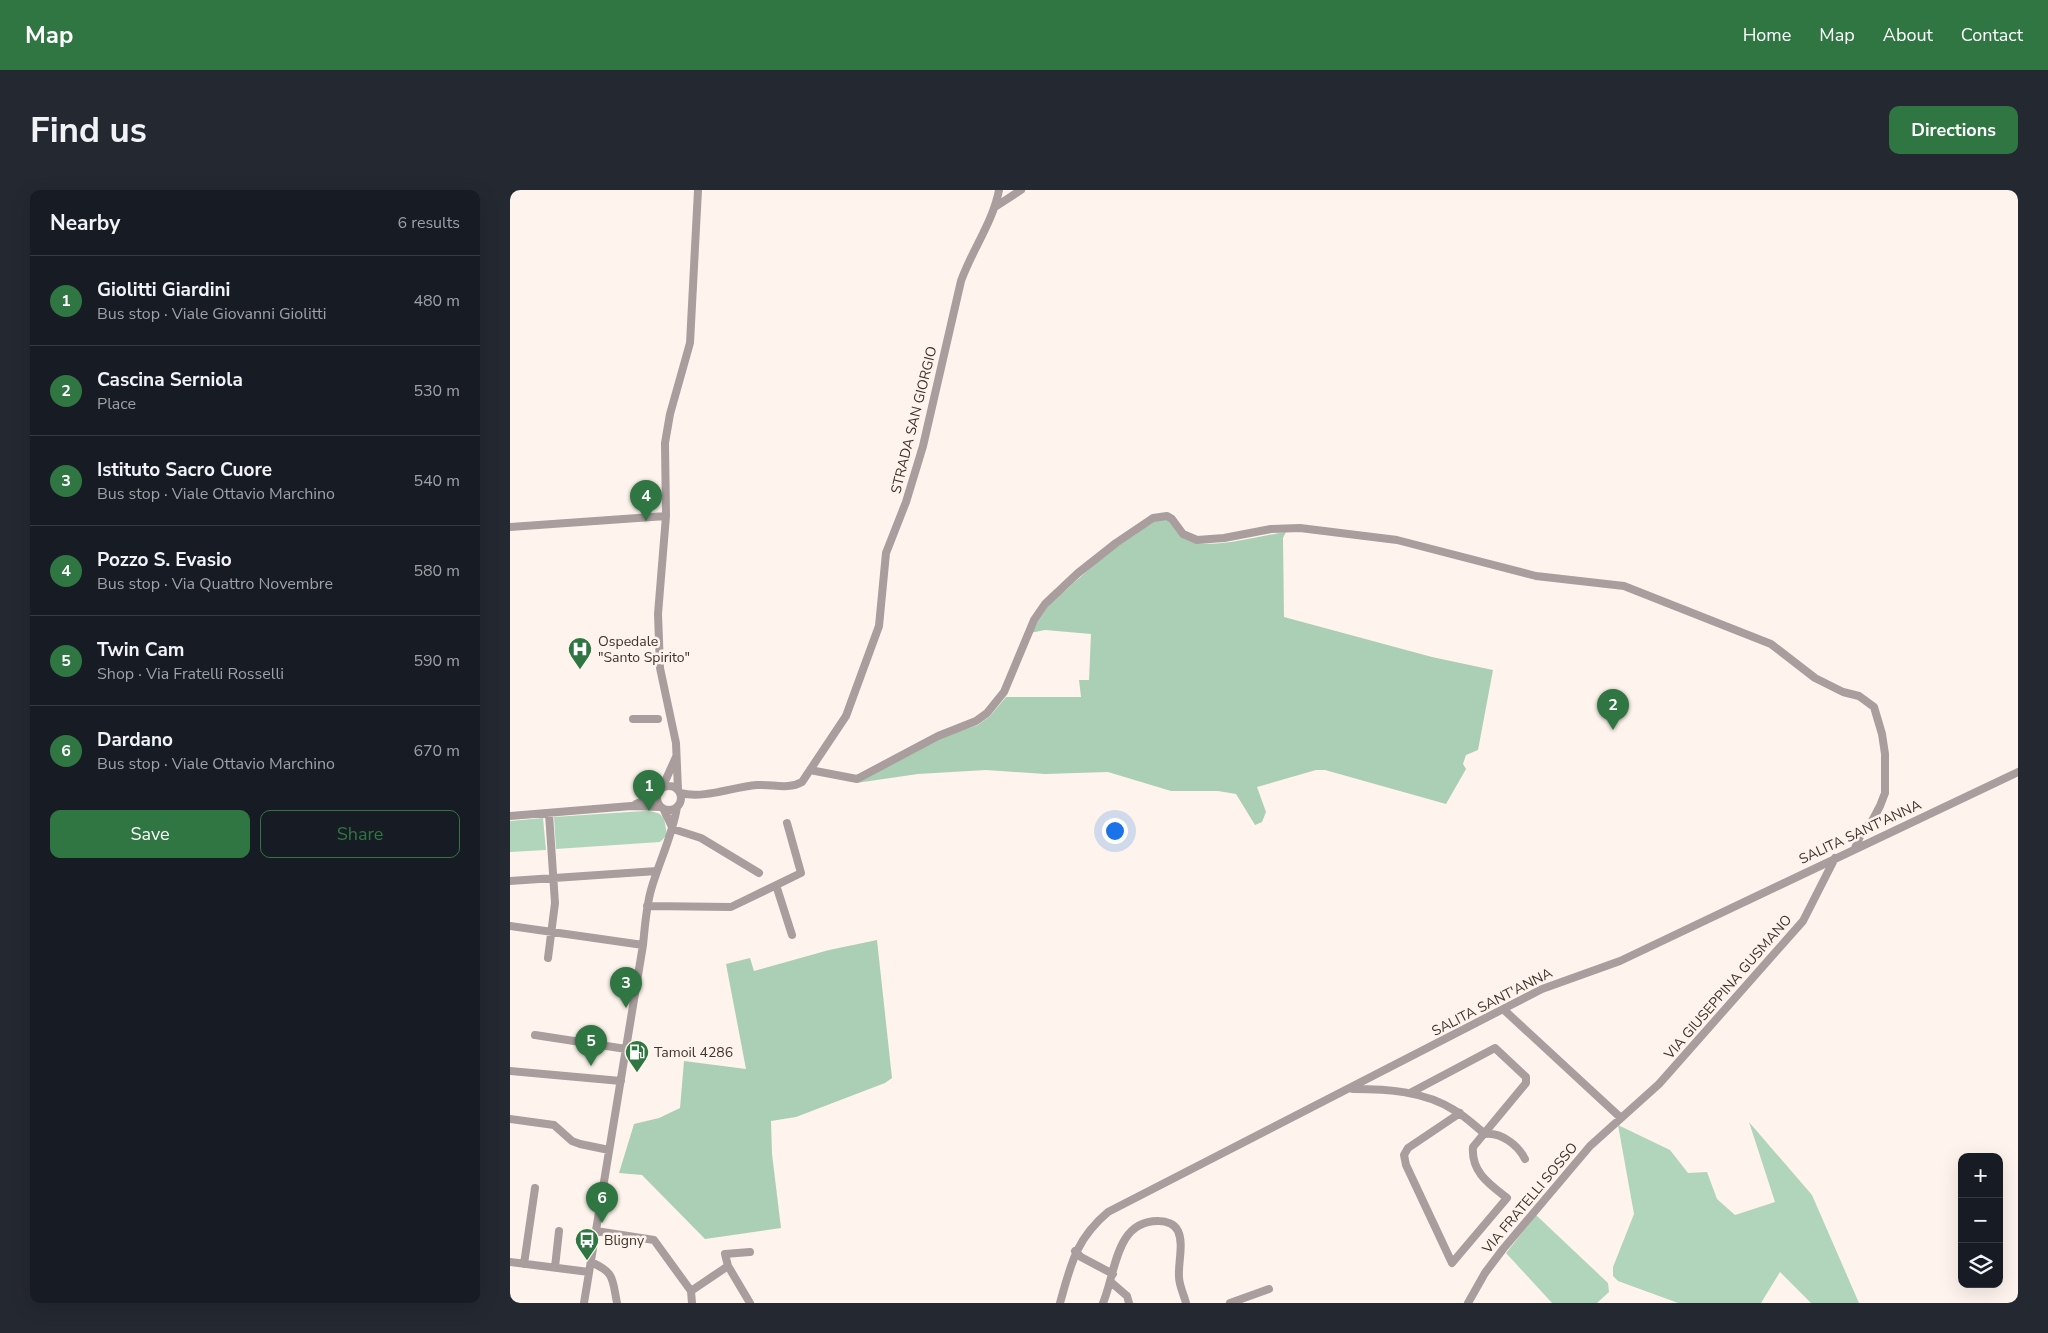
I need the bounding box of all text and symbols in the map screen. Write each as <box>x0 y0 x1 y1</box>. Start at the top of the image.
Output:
text: Map <box>25 19 73 51</box>
text: Home <box>1743 23 1791 47</box>
text: Map <box>1819 23 1855 47</box>
text: About <box>1883 23 1933 47</box>
text: Contact <box>1961 23 2023 47</box>
button: Directions <box>1889 106 2018 154</box>
text: Find us <box>30 107 147 154</box>
text: Nearby <box>50 209 120 237</box>
text: 6 results <box>398 212 460 234</box>
text: Giolitti Giardini <box>97 277 230 303</box>
text: 1 <box>61 290 71 312</box>
text: 480 m <box>413 290 460 312</box>
text: Bus stop · Viale Giovanni Giolitti <box>97 303 326 325</box>
street label: STRADA SAN GIORGIO <box>886 344 942 496</box>
text: Cascina Serniola <box>97 367 243 393</box>
text: 2 <box>61 380 71 402</box>
text: 530 m <box>413 380 460 402</box>
text: Place <box>97 393 136 415</box>
text: Istituto Sacro Cuore <box>97 457 272 483</box>
text: 3 <box>61 470 71 492</box>
text: 540 m <box>413 470 460 492</box>
pin: 4 <box>630 480 662 521</box>
text: Bus stop · Viale Ottavio Marchino <box>97 483 335 505</box>
text: Pozzo S. Evasio <box>97 547 232 573</box>
text: 4 <box>61 560 71 582</box>
text: 580 m <box>413 560 460 582</box>
text: Bus stop · Via Quattro Novembre <box>97 573 333 595</box>
place label: Ospedale "Santo Spirito" <box>598 632 690 667</box>
hospital icon: Ospedale "Santo Spirito" <box>567 636 593 670</box>
text: Twin Cam <box>97 637 184 663</box>
text: 5 <box>61 650 71 672</box>
text: 590 m <box>413 650 460 672</box>
text: Shop · Via Fratelli Rosselli <box>97 663 284 685</box>
pin: 2 <box>1597 689 1629 730</box>
text: Dardano <box>97 727 173 753</box>
text: 6 <box>61 740 71 762</box>
text: 670 m <box>413 740 460 762</box>
text: Bus stop · Viale Ottavio Marchino <box>97 753 335 775</box>
pin: 1 <box>633 770 665 811</box>
street label: SALITA SANT'ANNA <box>1796 795 1924 869</box>
button: Save <box>50 810 250 858</box>
button: Share <box>260 810 460 858</box>
your location <box>1102 818 1128 844</box>
street label: VIA GIUSEPPINA GUSMANO <box>1659 911 1796 1064</box>
street label: SALITA SANT'ANNA <box>1428 963 1556 1041</box>
pin: 3 <box>610 967 642 1008</box>
pin: 5 <box>575 1025 607 1066</box>
fuel station icon: Tamoil 4286 <box>624 1039 650 1073</box>
place label: Tamoil 4286 <box>654 1043 733 1062</box>
street label: VIA FRATELLI SOSSO <box>1477 1139 1582 1258</box>
map controls <box>1958 1153 2003 1288</box>
button: + <box>1958 1153 2003 1198</box>
pin: 6 <box>586 1182 618 1223</box>
button: − <box>1958 1198 2003 1243</box>
bus stop icon: Bligny <box>574 1227 600 1261</box>
place label: Bligny <box>604 1231 645 1250</box>
button: layers <box>1958 1243 2003 1288</box>

